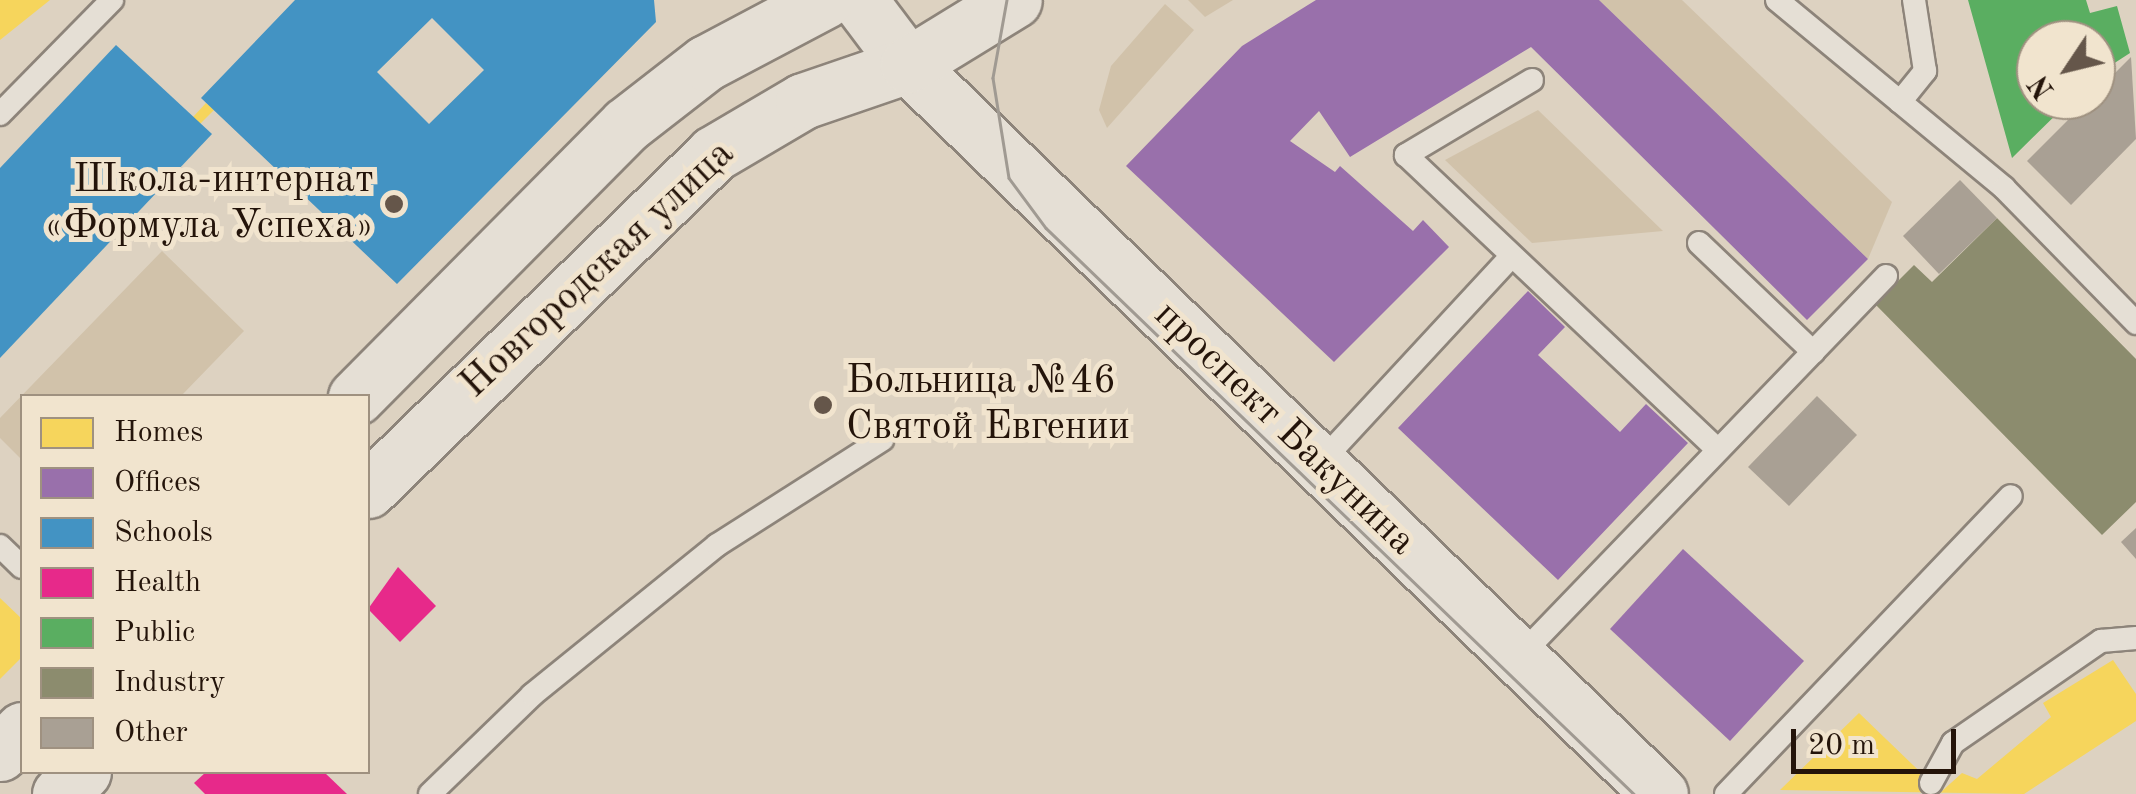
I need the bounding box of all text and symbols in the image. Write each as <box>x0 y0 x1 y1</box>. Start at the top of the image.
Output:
north arrow <box>2016 20 2116 120</box>
text: N <box>2025 69 2061 103</box>
street label: Новгородская улица <box>451 131 745 409</box>
place label: Школа-интернат «Формула Успеха» <box>44 157 374 251</box>
marker: Школа-интернат «Формула Успеха» <box>383 193 405 215</box>
street label: проспект Бакунина <box>1143 292 1425 566</box>
place label: Больница №46 Святой Евгении <box>846 358 1130 452</box>
marker: Больница №46 Святой Евгении <box>810 392 836 418</box>
legend <box>20 394 370 774</box>
text: Homes <box>114 418 203 448</box>
text: Offices <box>114 468 201 498</box>
text: Schools <box>114 518 213 548</box>
text: Health <box>114 568 201 598</box>
text: Public <box>114 618 195 648</box>
text: Industry <box>114 668 225 698</box>
scale bar <box>1796 709 1961 771</box>
text: Other <box>114 718 188 748</box>
text: 20 m <box>1808 731 1875 761</box>

